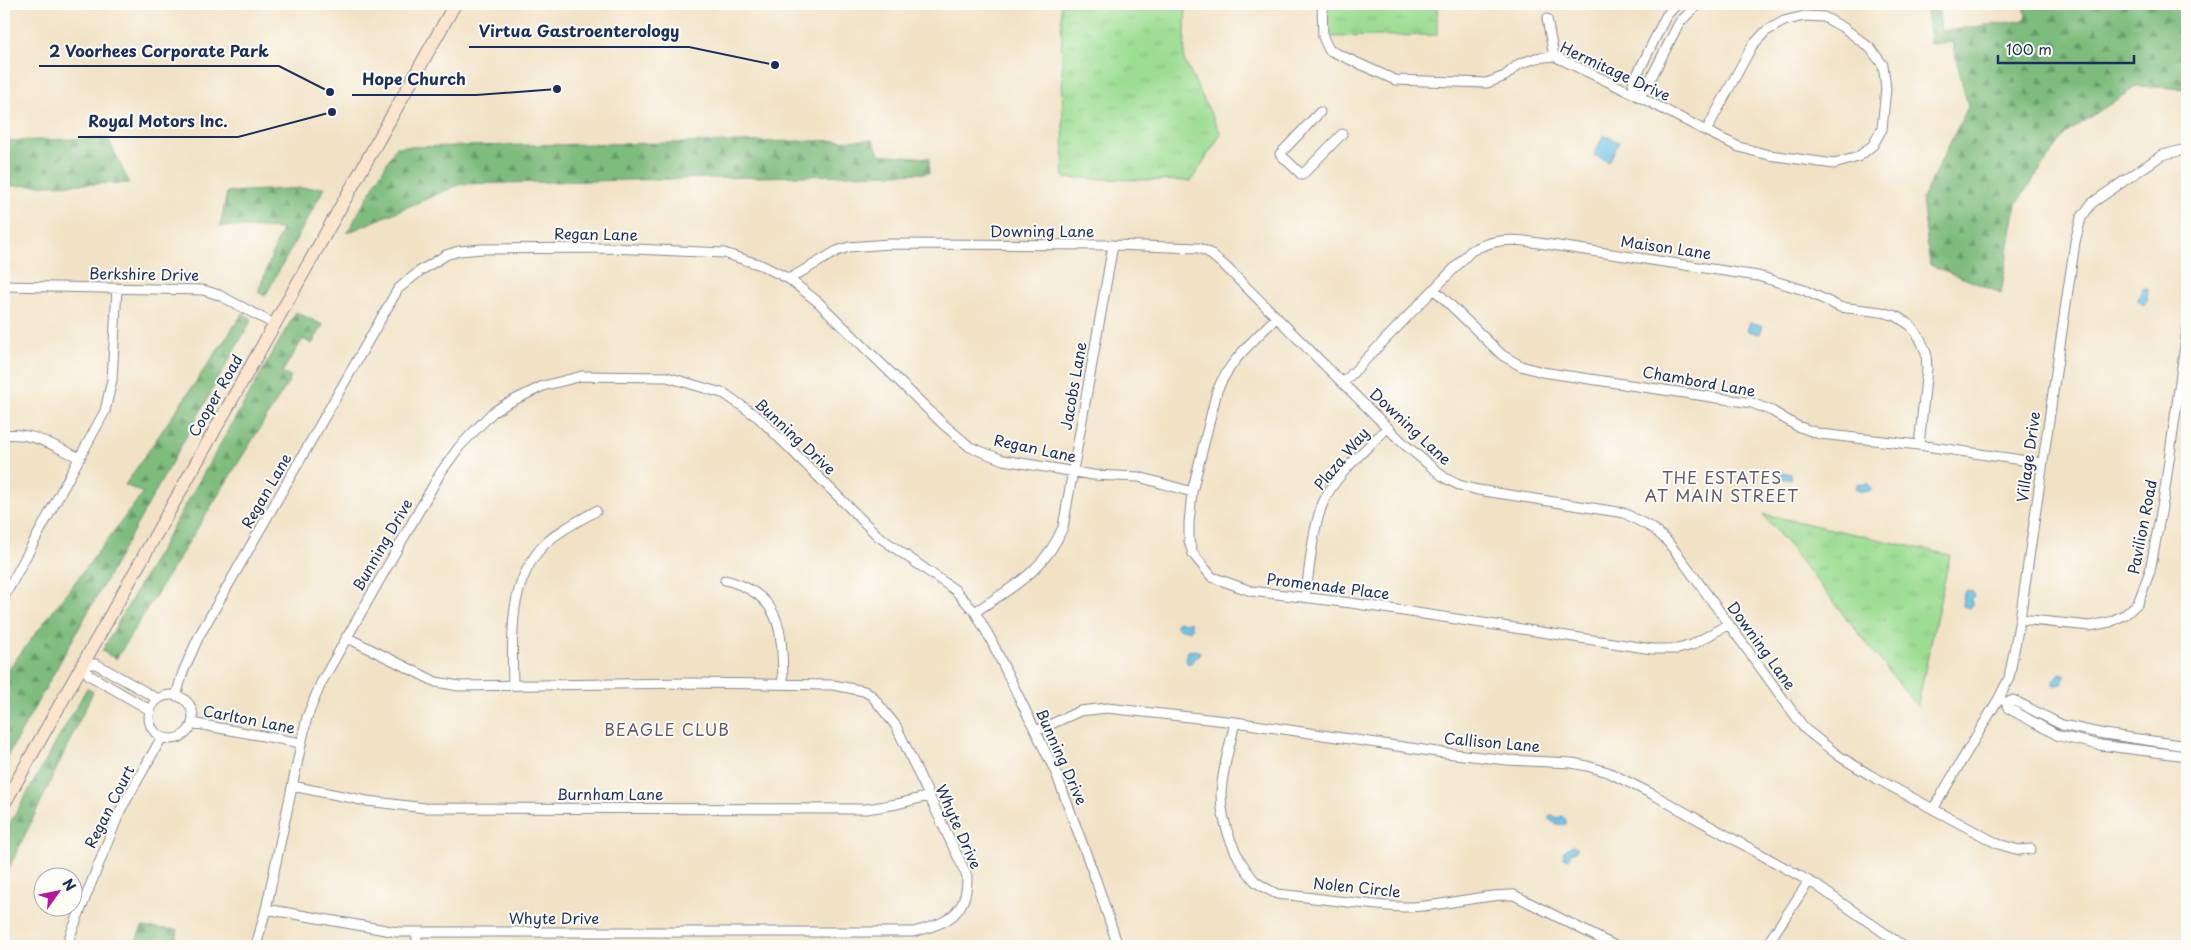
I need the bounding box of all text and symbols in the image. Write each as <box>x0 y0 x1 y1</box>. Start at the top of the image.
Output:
callout: Virtua Gastroenterology <box>469 16 689 47</box>
text: Virtua Gastroenterology <box>479 18 679 42</box>
scale bar <box>1998 32 2135 64</box>
callout: 2 Voorhees Corporate Park <box>39 35 279 66</box>
street label: Hermitage Drive <box>1557 35 1674 106</box>
text: 100 m <box>2006 37 2052 60</box>
text: 2 Voorhees Corporate Park <box>49 38 269 62</box>
callout: Hope Church <box>352 64 476 95</box>
text: Hope Church <box>362 66 466 90</box>
callout: Royal Motors Inc. <box>78 106 238 137</box>
text: Royal Motors Inc. <box>88 108 228 132</box>
street label: Downing Lane <box>990 219 1094 242</box>
street label: Regan Lane <box>554 221 638 246</box>
street label: Maison Lane <box>1619 229 1713 264</box>
street label: Berkshire Drive <box>89 261 199 286</box>
street label: Jacobs Lane <box>1053 340 1092 432</box>
street label: Cooper Road <box>182 350 248 441</box>
street label: Chambord Lane <box>1641 359 1758 402</box>
street label: Downing Lane <box>1365 382 1457 470</box>
street label: Bunning Drive <box>750 392 842 480</box>
street label: Village Drive <box>2010 410 2045 504</box>
street label: Plaza Way <box>1308 422 1374 494</box>
street label: Regan Lane <box>992 428 1079 467</box>
street label: Regan Lane <box>235 448 297 532</box>
district label: THE ESTATES AT MAIN STREET <box>1645 465 1799 507</box>
street label: Pavilion Road <box>2121 477 2162 576</box>
street label: Bunning Drive <box>346 494 418 595</box>
street label: Promenade Place <box>1265 567 1391 604</box>
street label: Downing Lane <box>1722 596 1802 694</box>
street label: Carlton Lane <box>201 698 298 739</box>
street label: Bunning Drive <box>1031 705 1094 808</box>
district label: BEAGLE CLUB <box>604 717 730 741</box>
street label: Callison Lane <box>1443 726 1541 757</box>
street label: Regan Court <box>78 761 139 852</box>
street label: Whyte Drive <box>930 780 988 872</box>
street label: Burnham Lane <box>557 782 663 805</box>
north arrow <box>32 868 82 918</box>
street label: Nolen Circle <box>1312 870 1402 903</box>
text: N <box>57 874 81 895</box>
street label: Whyte Drive <box>509 906 599 929</box>

